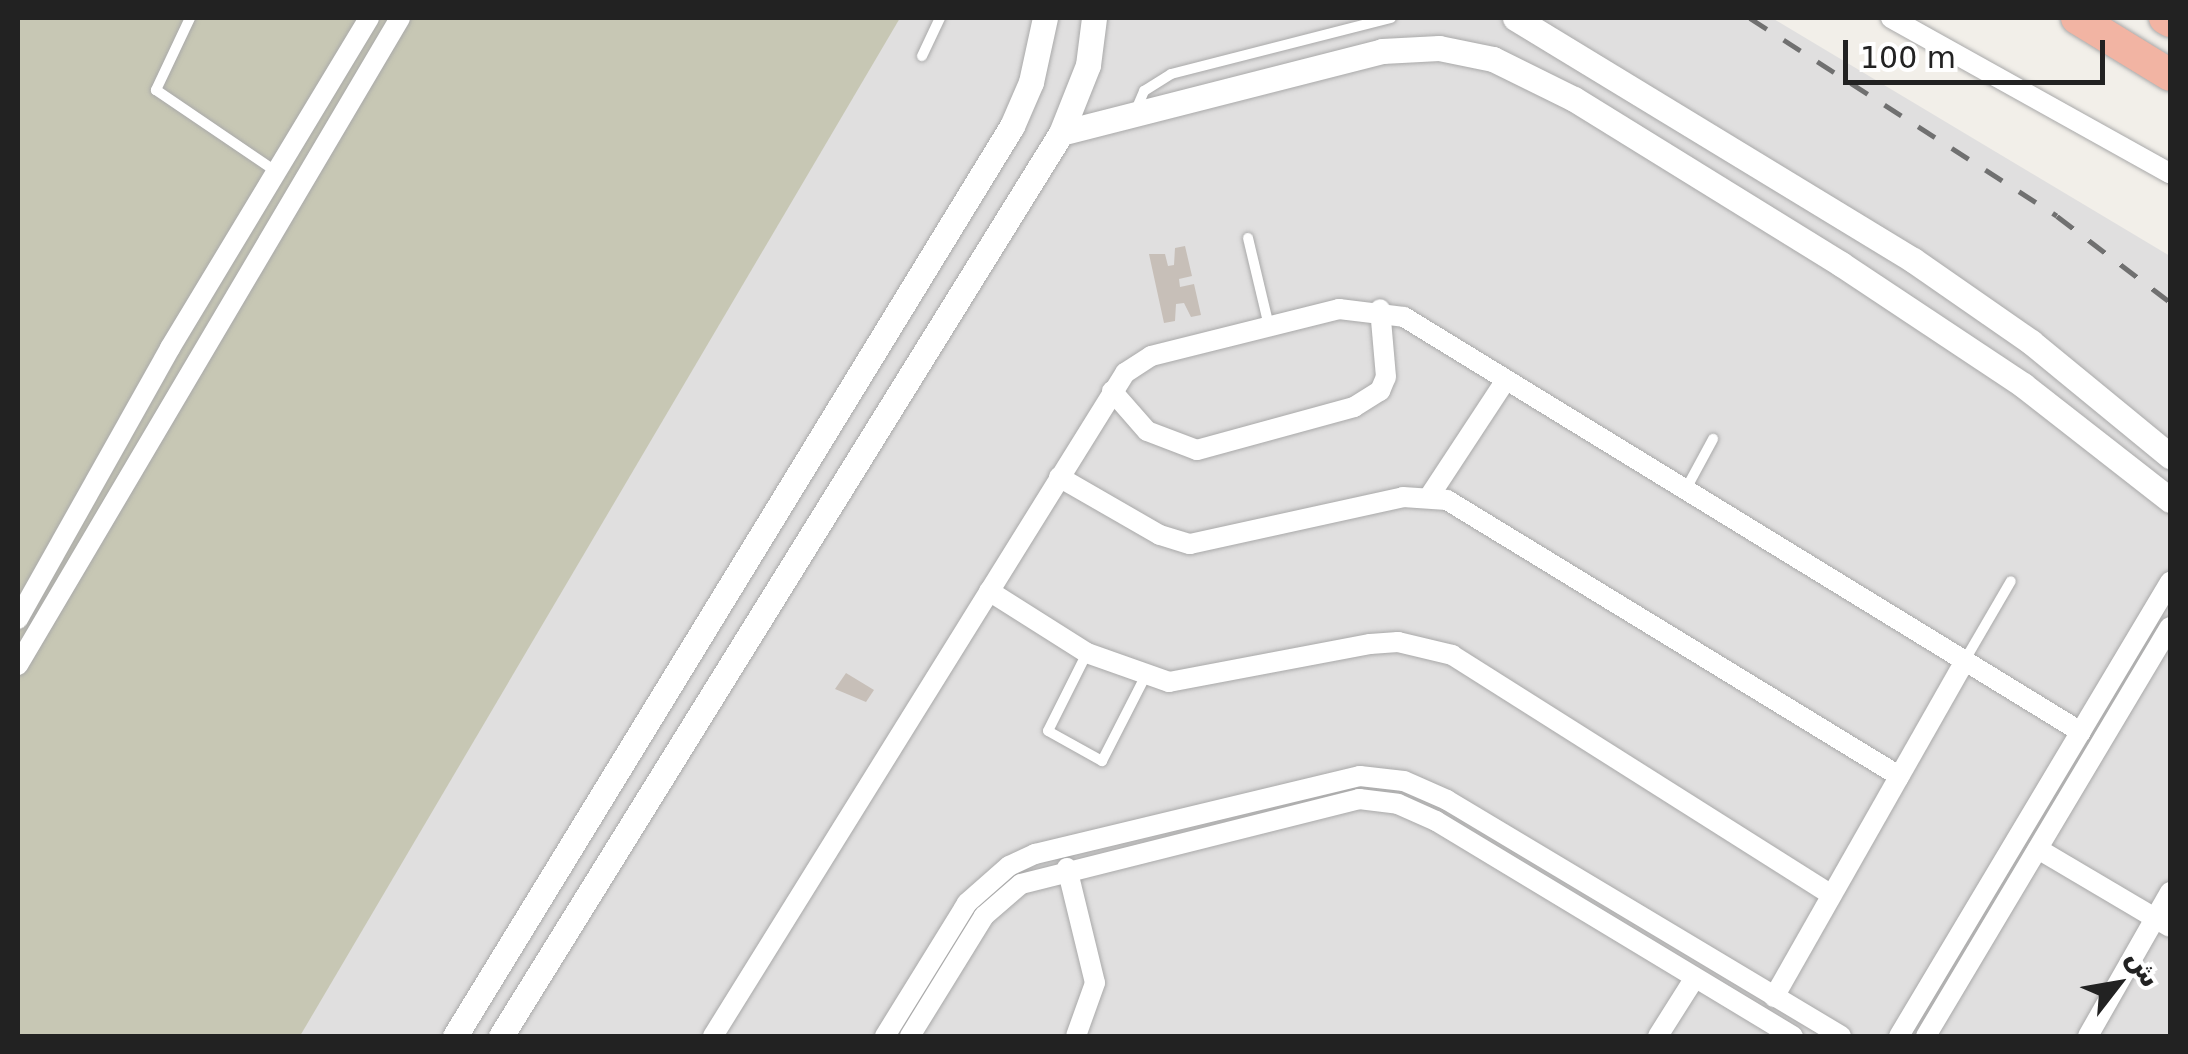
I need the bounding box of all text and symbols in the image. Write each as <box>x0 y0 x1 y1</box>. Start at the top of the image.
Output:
scale bar <box>1848 20 2110 82</box>
text: 100 m <box>1860 40 1956 75</box>
north arrow <box>2068 934 2168 1034</box>
text: ش <box>2120 943 2168 993</box>

